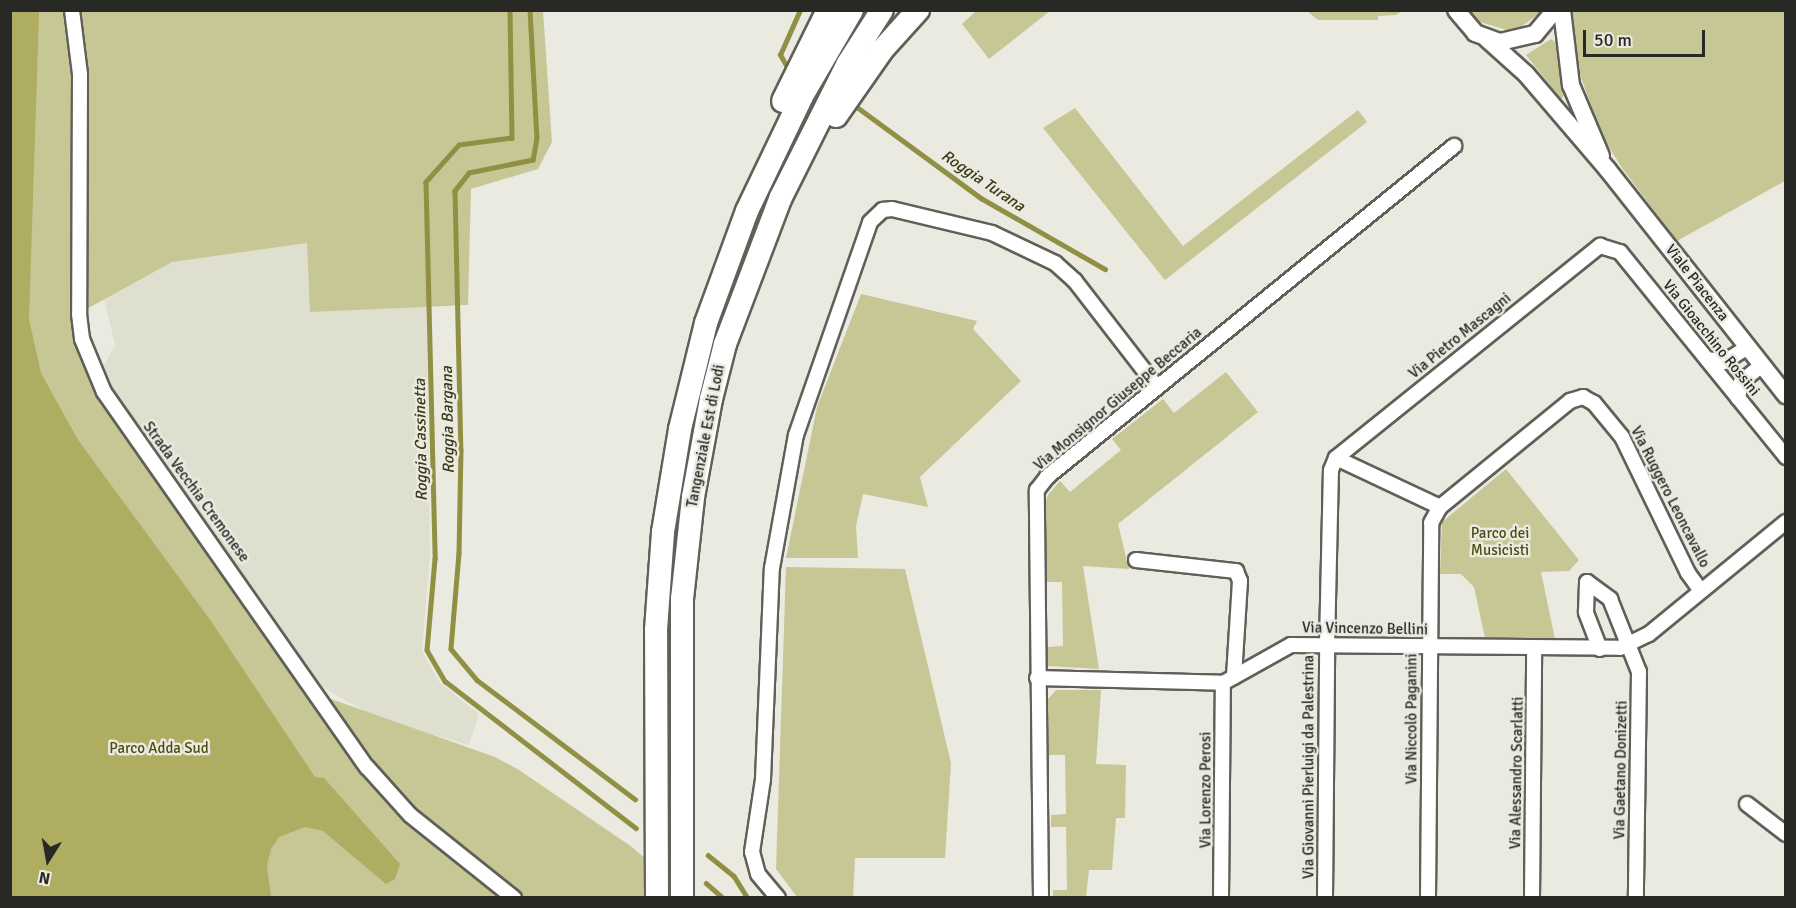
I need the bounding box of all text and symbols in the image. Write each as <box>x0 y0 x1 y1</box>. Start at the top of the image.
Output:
scale bar <box>1586 18 1708 56</box>
text: 50 m <box>1594 29 1632 51</box>
water label: Roggia Turana <box>938 146 1028 216</box>
street label: Viale Piacenza <box>1661 241 1733 325</box>
street label: Via Gioacchino Rossini <box>1659 276 1763 400</box>
street label: Via Pietro Mascagni <box>1405 289 1515 383</box>
street label: Via Monsignor Giuseppe Beccaria <box>1030 324 1206 474</box>
street label: Tangenziale Est di Lodi <box>683 363 729 509</box>
water label: Roggia Bargana <box>437 366 459 474</box>
water label: Roggia Cassinetta <box>410 379 432 501</box>
street label: Strada Vecchia Cremonese <box>139 418 253 566</box>
street label: Via Ruggero Leoncavallo <box>1627 423 1713 571</box>
park label: Parco dei Musicisti <box>1471 524 1529 559</box>
street label: Via Vincenzo Bellini <box>1302 619 1428 639</box>
street label: Via Niccolò Paganini <box>1403 654 1421 784</box>
street label: Via Giovanni Pierluigi da Palestrina <box>1300 655 1318 879</box>
street label: Via Alessandro Scarlatti <box>1507 697 1527 849</box>
street label: Via Gaetano Donizetti <box>1611 700 1631 840</box>
street label: Via Lorenzo Perosi <box>1197 732 1215 848</box>
park label: Parco Adda Sud <box>109 740 209 758</box>
north arrow <box>18 830 78 890</box>
text: N <box>37 867 52 889</box>

